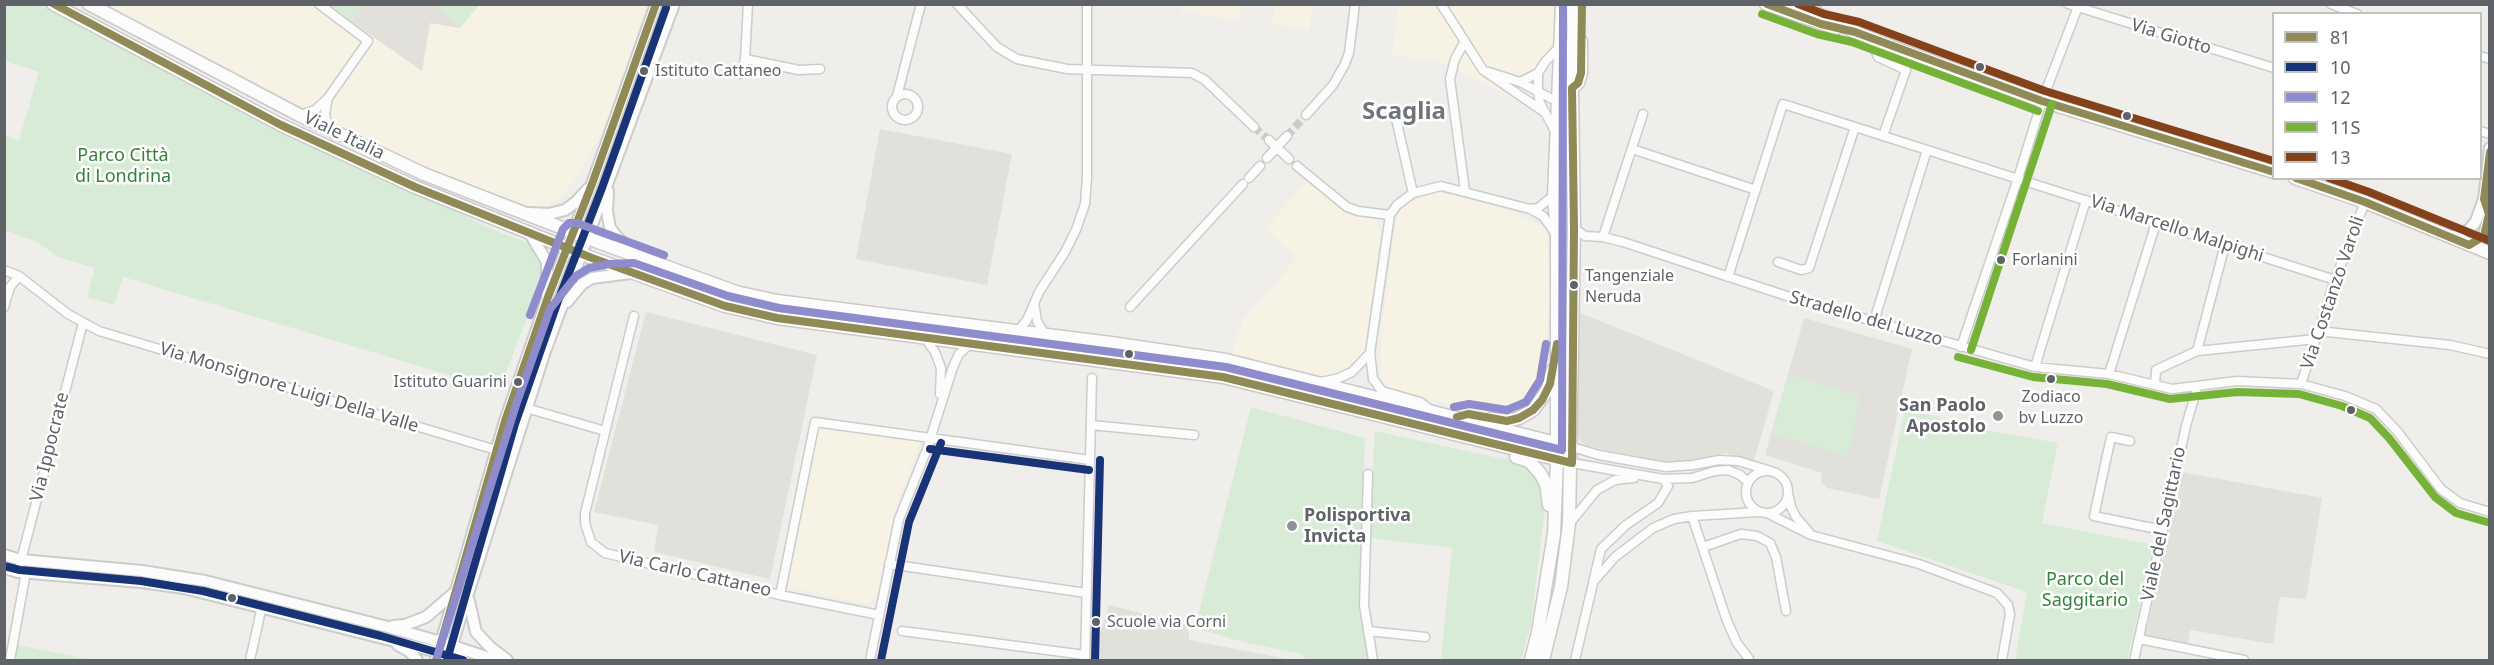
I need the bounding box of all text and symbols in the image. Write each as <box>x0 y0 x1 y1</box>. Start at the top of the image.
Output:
legend <box>2272 12 2482 180</box>
street label: Via Giotto <box>2128 15 2214 59</box>
text: 81 <box>2330 25 2351 49</box>
text: 10 <box>2330 55 2351 79</box>
place label: Istituto Cattaneo <box>655 61 781 81</box>
unlabelled marker <box>1974 61 1986 73</box>
marker: Istituto Cattaneo <box>638 65 650 77</box>
text: 12 <box>2330 85 2351 109</box>
district label: Scaglia <box>1362 98 1446 126</box>
street label: Viale Italia <box>300 107 388 165</box>
unlabelled marker <box>2121 110 2133 122</box>
text: 11S <box>2330 115 2360 139</box>
park label: Parco Città di Londrina <box>75 145 171 188</box>
text: 13 <box>2330 145 2351 169</box>
street label: Via Marcello Malpighi <box>2088 191 2266 267</box>
street label: Via Costanzo Varoli <box>2297 214 2369 372</box>
place label: Forlanini <box>2012 250 2078 270</box>
marker: Forlanini <box>1995 254 2007 266</box>
place label: Tangenziale Neruda <box>1585 266 1674 304</box>
marker: Tangenziale Neruda <box>1568 279 1580 291</box>
street label: Stradello del Luzzo <box>1787 287 1945 351</box>
street label: Via Monsignore Luigi Della Valle <box>157 338 421 438</box>
unlabelled marker <box>1123 348 1135 360</box>
place label: Istituto Guarini <box>393 372 507 392</box>
marker: Zodiaco bv Luzzo <box>2045 373 2057 385</box>
marker: Istituto Guarini <box>512 376 524 388</box>
place label: Zodiaco bv Luzzo <box>2019 387 2083 425</box>
street label: Via Ippocrate <box>26 390 74 504</box>
place label: San Paolo Apostolo <box>1899 395 1986 438</box>
unlabelled marker <box>2345 404 2357 416</box>
marker: San Paolo Apostolo <box>1991 409 2005 423</box>
street label: Viale del Sagittario <box>2137 445 2191 603</box>
place label: Polisportiva Invicta <box>1304 505 1411 548</box>
marker: Polisportiva Invicta <box>1285 519 1299 533</box>
street label: Via Carlo Cattaneo <box>617 546 773 602</box>
park label: Parco del Saggitario <box>2042 569 2128 612</box>
unlabelled marker <box>226 592 238 604</box>
place label: Scuole via Corni <box>1107 612 1226 632</box>
marker: Scuole via Corni <box>1090 616 1102 628</box>

